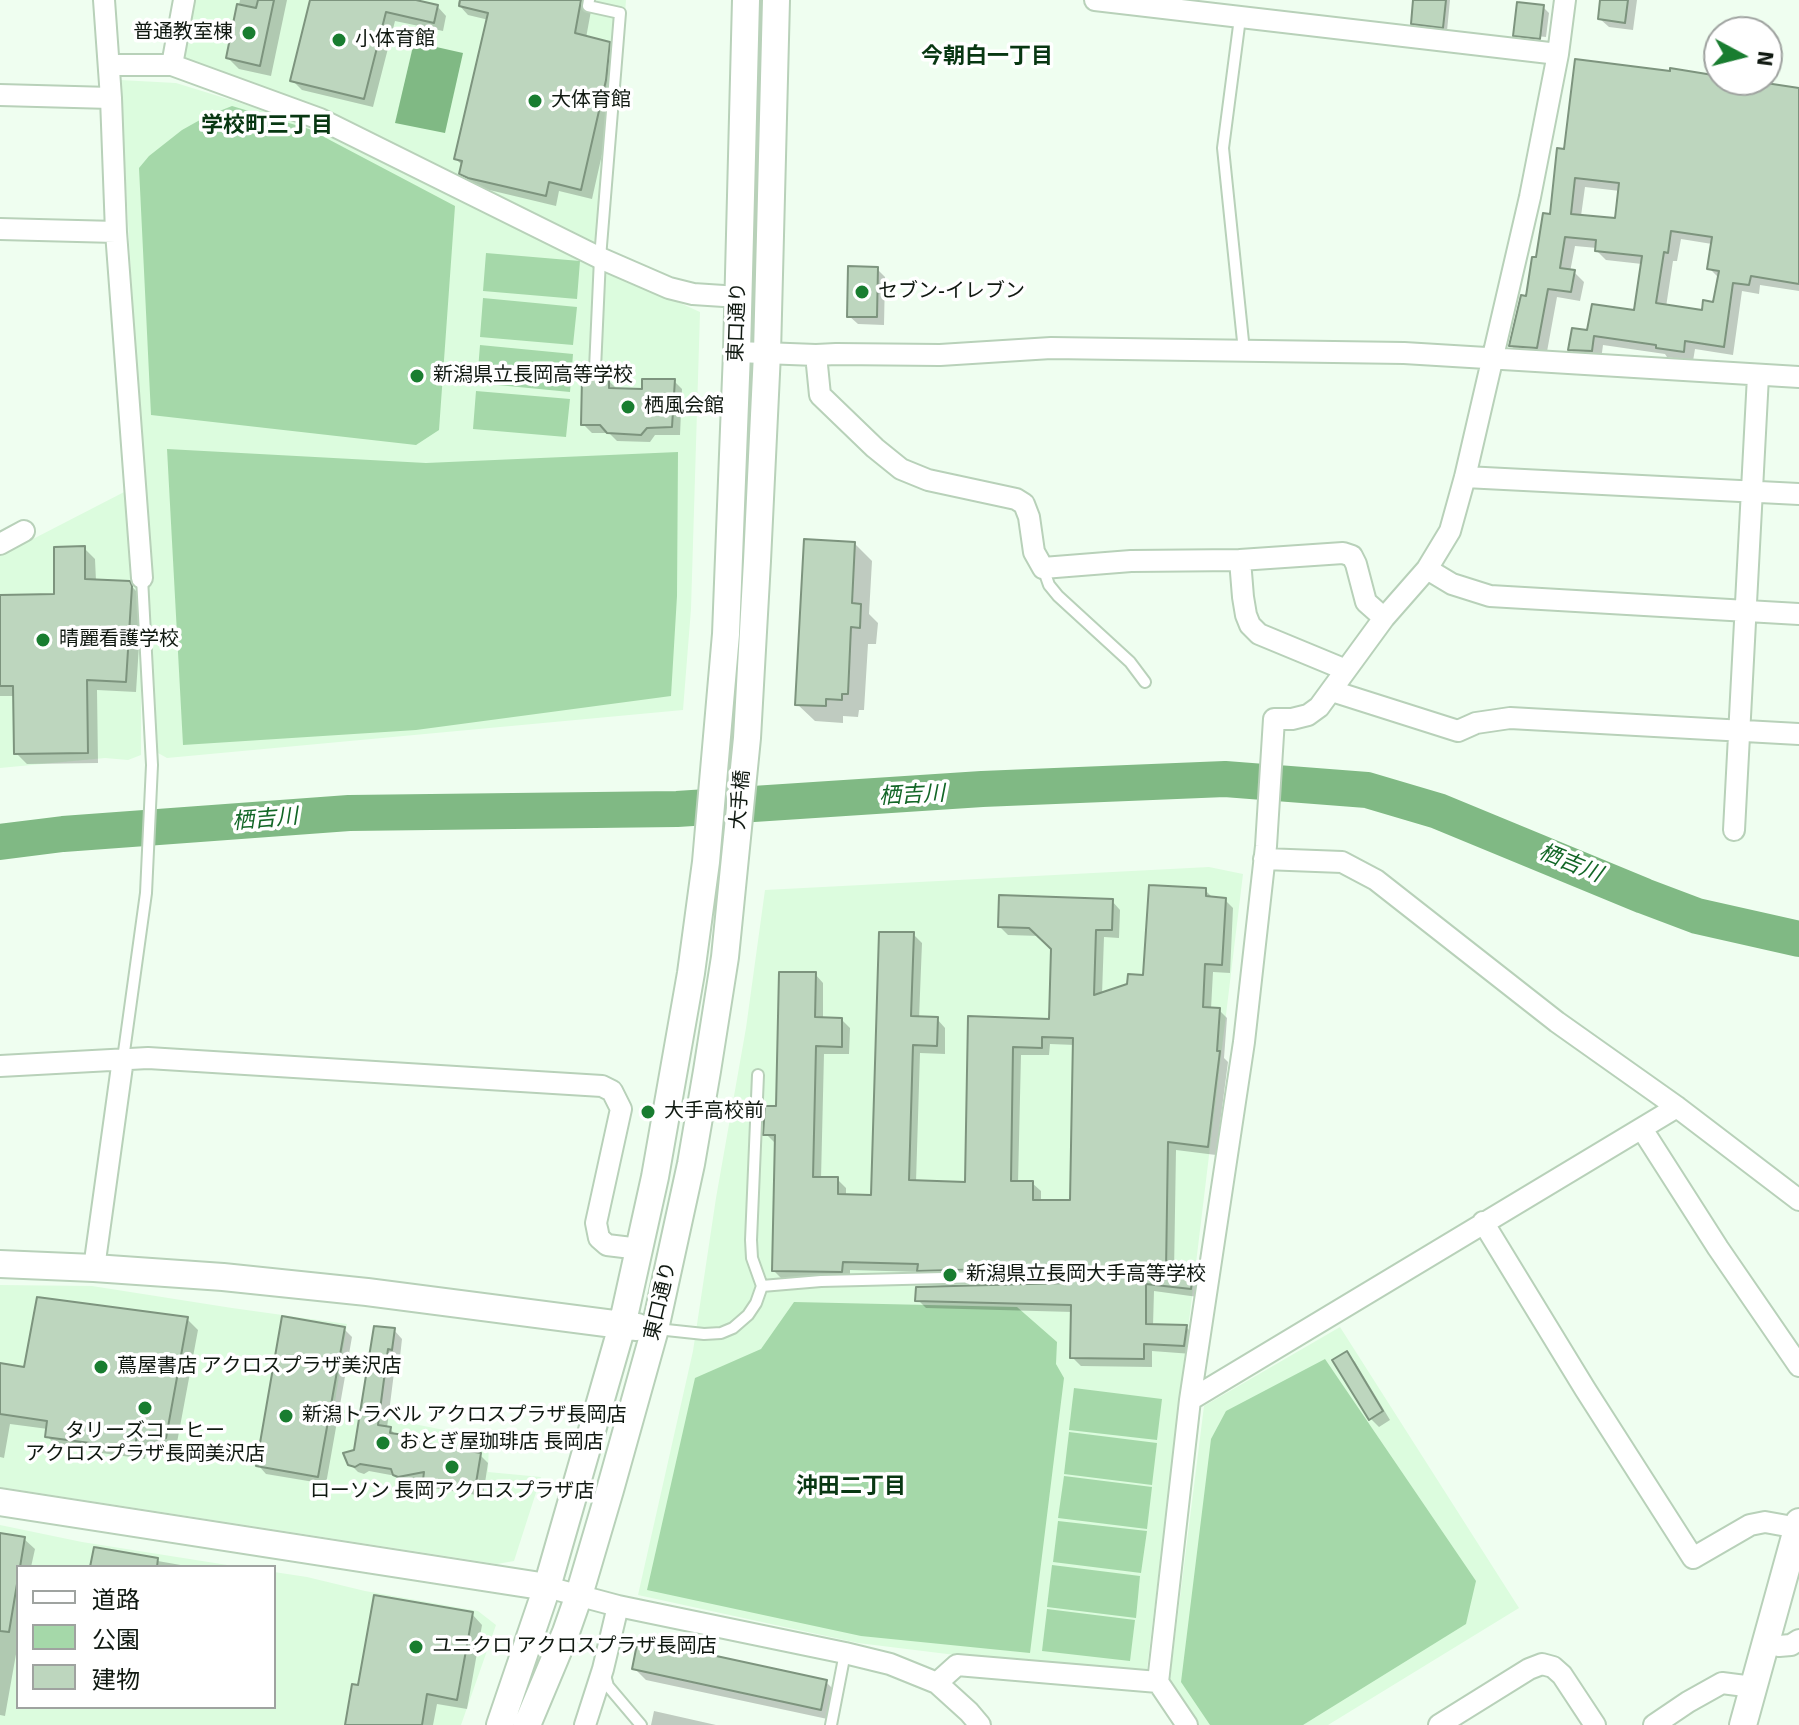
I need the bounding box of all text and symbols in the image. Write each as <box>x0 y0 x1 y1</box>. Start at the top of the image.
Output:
north arrow <box>1703 16 1783 96</box>
place label: 普通教室棟 <box>133 21 233 45</box>
marker: 普通教室棟 <box>240 24 258 42</box>
place label: 小体育館 <box>355 28 435 52</box>
marker: 小体育館 <box>330 31 348 49</box>
district label: 今朝白一丁目 <box>921 44 1053 70</box>
text: N <box>1751 49 1780 68</box>
place label: 大体育館 <box>551 89 631 113</box>
marker: 大体育館 <box>526 92 544 110</box>
district label: 学校町三丁目 <box>201 113 333 139</box>
place label: セブン-イレブン <box>878 280 1025 304</box>
street label: 東口通り <box>725 282 751 362</box>
marker: セブン-イレブン <box>853 283 871 301</box>
place label: 新潟県立長岡高等学校 <box>433 364 633 388</box>
marker: 新潟県立長岡高等学校 <box>408 367 426 385</box>
place label: 栖風会館 <box>644 395 724 419</box>
marker: 栖風会館 <box>619 398 637 416</box>
place label: 晴麗看護学校 <box>59 628 179 652</box>
marker: 晴麗看護学校 <box>34 631 52 649</box>
street label: 大手橋 <box>726 769 756 831</box>
water label: 栖吉川 <box>878 781 946 811</box>
water label: 栖吉川 <box>231 804 299 836</box>
water label: 栖吉川 <box>1534 839 1606 889</box>
place label: 大手高校前 <box>664 1100 764 1124</box>
marker: 大手高校前 <box>639 1103 657 1121</box>
street label: 東口通り <box>640 1259 682 1343</box>
place label: 新潟県立長岡大手高等学校 <box>966 1263 1206 1287</box>
marker: 新潟県立長岡大手高等学校 <box>941 1266 959 1284</box>
place label: 蔦屋書店 アクロスプラザ美沢店 <box>117 1355 401 1379</box>
marker: 蔦屋書店 アクロスプラザ美沢店 <box>92 1358 110 1376</box>
marker: タリーズコーヒー アクロスプラザ長岡美沢店 <box>136 1399 154 1417</box>
place label: 新潟トラベル アクロスプラザ長岡店 <box>302 1404 626 1428</box>
marker: 新潟トラベル アクロスプラザ長岡店 <box>277 1407 295 1425</box>
place label: タリーズコーヒー アクロスプラザ長岡美沢店 <box>25 1420 265 1467</box>
place label: おとぎ屋珈琲店 長岡店 <box>399 1431 603 1455</box>
marker: おとぎ屋珈琲店 長岡店 <box>374 1434 392 1452</box>
marker: ローソン 長岡アクロスプラザ店 <box>443 1458 461 1476</box>
district label: 沖田二丁目 <box>796 1474 906 1500</box>
place label: ローソン 長岡アクロスプラザ店 <box>310 1480 594 1504</box>
legend <box>16 1565 276 1709</box>
text: 道路 <box>92 1585 140 1615</box>
text: 公園 <box>92 1625 140 1655</box>
place label: ユニクロ アクロスプラザ長岡店 <box>432 1635 716 1659</box>
marker: ユニクロ アクロスプラザ長岡店 <box>407 1638 425 1656</box>
text: 建物 <box>92 1665 140 1695</box>

